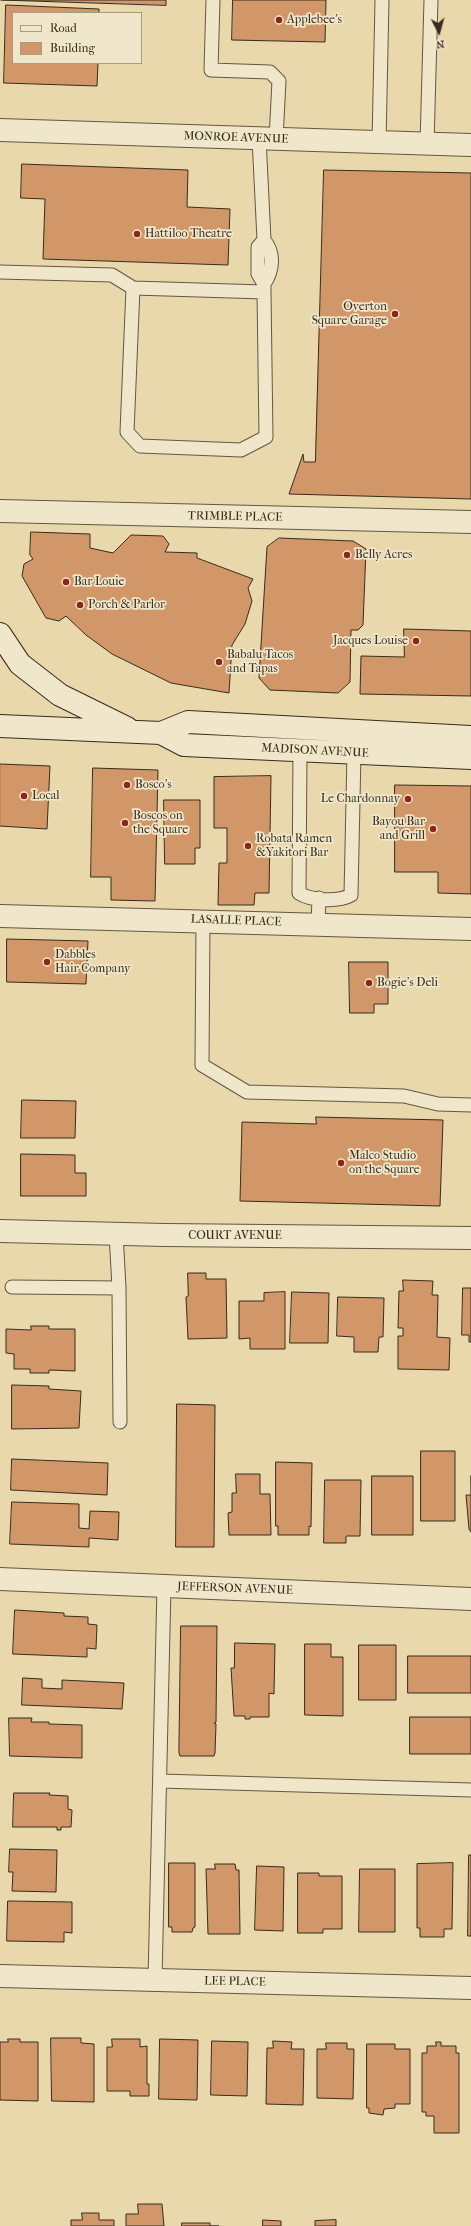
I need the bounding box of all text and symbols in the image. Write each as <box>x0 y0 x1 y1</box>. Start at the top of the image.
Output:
legend <box>12 12 142 64</box>
north arrow <box>419 12 459 52</box>
place label: Applebee's <box>287 13 342 27</box>
marker: Applebee's <box>274 15 284 25</box>
text: Road <box>50 21 77 35</box>
text: N <box>435 38 445 51</box>
text: Building <box>50 41 95 55</box>
street label: MONROE AVENUE <box>183 129 289 147</box>
place label: Hattiloo Theatre <box>145 227 232 241</box>
marker: Hattiloo Theatre <box>132 229 142 239</box>
place label: Overton Square Garage <box>312 300 387 328</box>
marker: Overton Square Garage <box>390 309 400 319</box>
street label: TRIMBLE PLACE <box>187 509 283 525</box>
place label: Belly Acres <box>355 548 413 562</box>
marker: Belly Acres <box>342 550 352 560</box>
place label: Bar Louie <box>74 575 124 589</box>
marker: Bar Louie <box>61 577 71 587</box>
place label: Porch & Parlor <box>88 598 165 612</box>
marker: Porch & Parlor <box>75 600 85 610</box>
place label: Jacques Louise <box>333 634 408 648</box>
marker: Jacques Louise <box>411 636 421 646</box>
place label: Babalu Tacos and Tapas <box>227 648 293 676</box>
marker: Babalu Tacos and Tapas <box>214 657 224 667</box>
street label: MADISON AVENUE <box>261 741 369 761</box>
place label: Bosco's <box>135 778 172 792</box>
marker: Bosco's <box>122 780 132 790</box>
place label: Local <box>32 789 60 803</box>
marker: Local <box>19 791 29 801</box>
place label: Le Chardonnay <box>321 792 400 806</box>
marker: Le Chardonnay <box>403 794 413 804</box>
place label: Boscos on the Square <box>133 809 188 837</box>
place label: Bayou Bar and Grill <box>372 815 425 843</box>
marker: Boscos on the Square <box>120 818 130 828</box>
marker: Bayou Bar and Grill <box>428 824 438 834</box>
place label: Robata Ramen &Yakitori Bar <box>256 832 332 860</box>
marker: Robata Ramen &Yakitori Bar <box>243 841 253 851</box>
street label: LASALLE PLACE <box>190 912 282 930</box>
place label: Dabbles Hair Company <box>55 948 130 976</box>
marker: Dabbles Hair Company <box>42 957 52 967</box>
place label: Bogie's Deli <box>377 976 438 990</box>
marker: Bogie's Deli <box>364 978 374 988</box>
place label: Malco Studio on the Square <box>349 1149 420 1177</box>
marker: Malco Studio on the Square <box>336 1158 346 1168</box>
street label: COURT AVENUE <box>188 1229 282 1243</box>
street label: JEFFERSON AVENUE <box>177 1580 293 1598</box>
street label: LEE PLACE <box>204 1974 266 1990</box>

